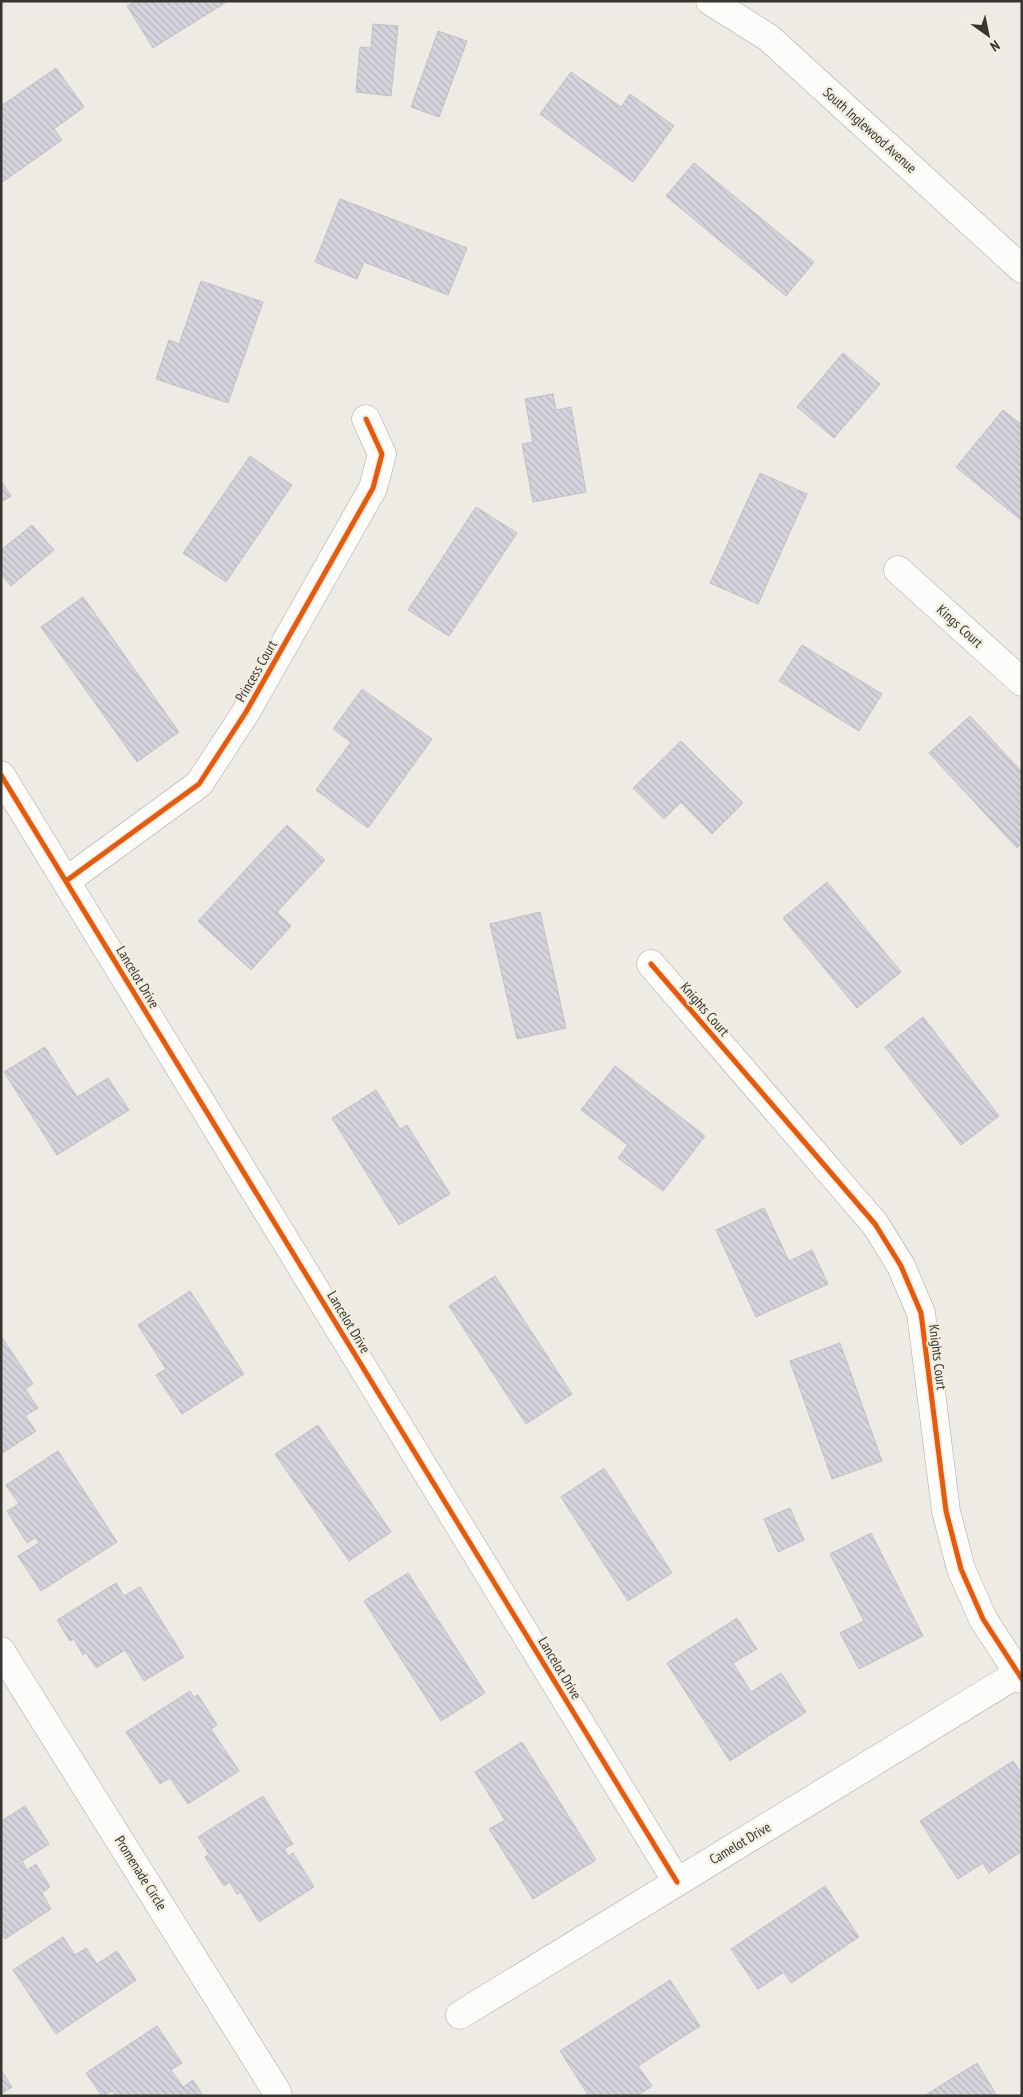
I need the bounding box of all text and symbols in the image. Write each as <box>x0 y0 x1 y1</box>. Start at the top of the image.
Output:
north arrow <box>963 10 1013 60</box>
text: N <box>987 36 1003 56</box>
street label: South Inglewood Avenue <box>819 83 921 177</box>
street label: Kings Court <box>933 601 987 652</box>
street label: Princess Court <box>231 637 281 705</box>
street label: Lancelot Drive <box>112 943 164 1012</box>
street label: Knights Court <box>677 978 733 1040</box>
street label: Lancelot Drive <box>323 1288 375 1357</box>
street label: Knights Court <box>925 1323 951 1391</box>
street label: Lancelot Drive <box>534 1634 586 1703</box>
street label: Camelot Drive <box>706 1818 774 1868</box>
street label: Promenade Circle <box>111 1832 171 1914</box>

